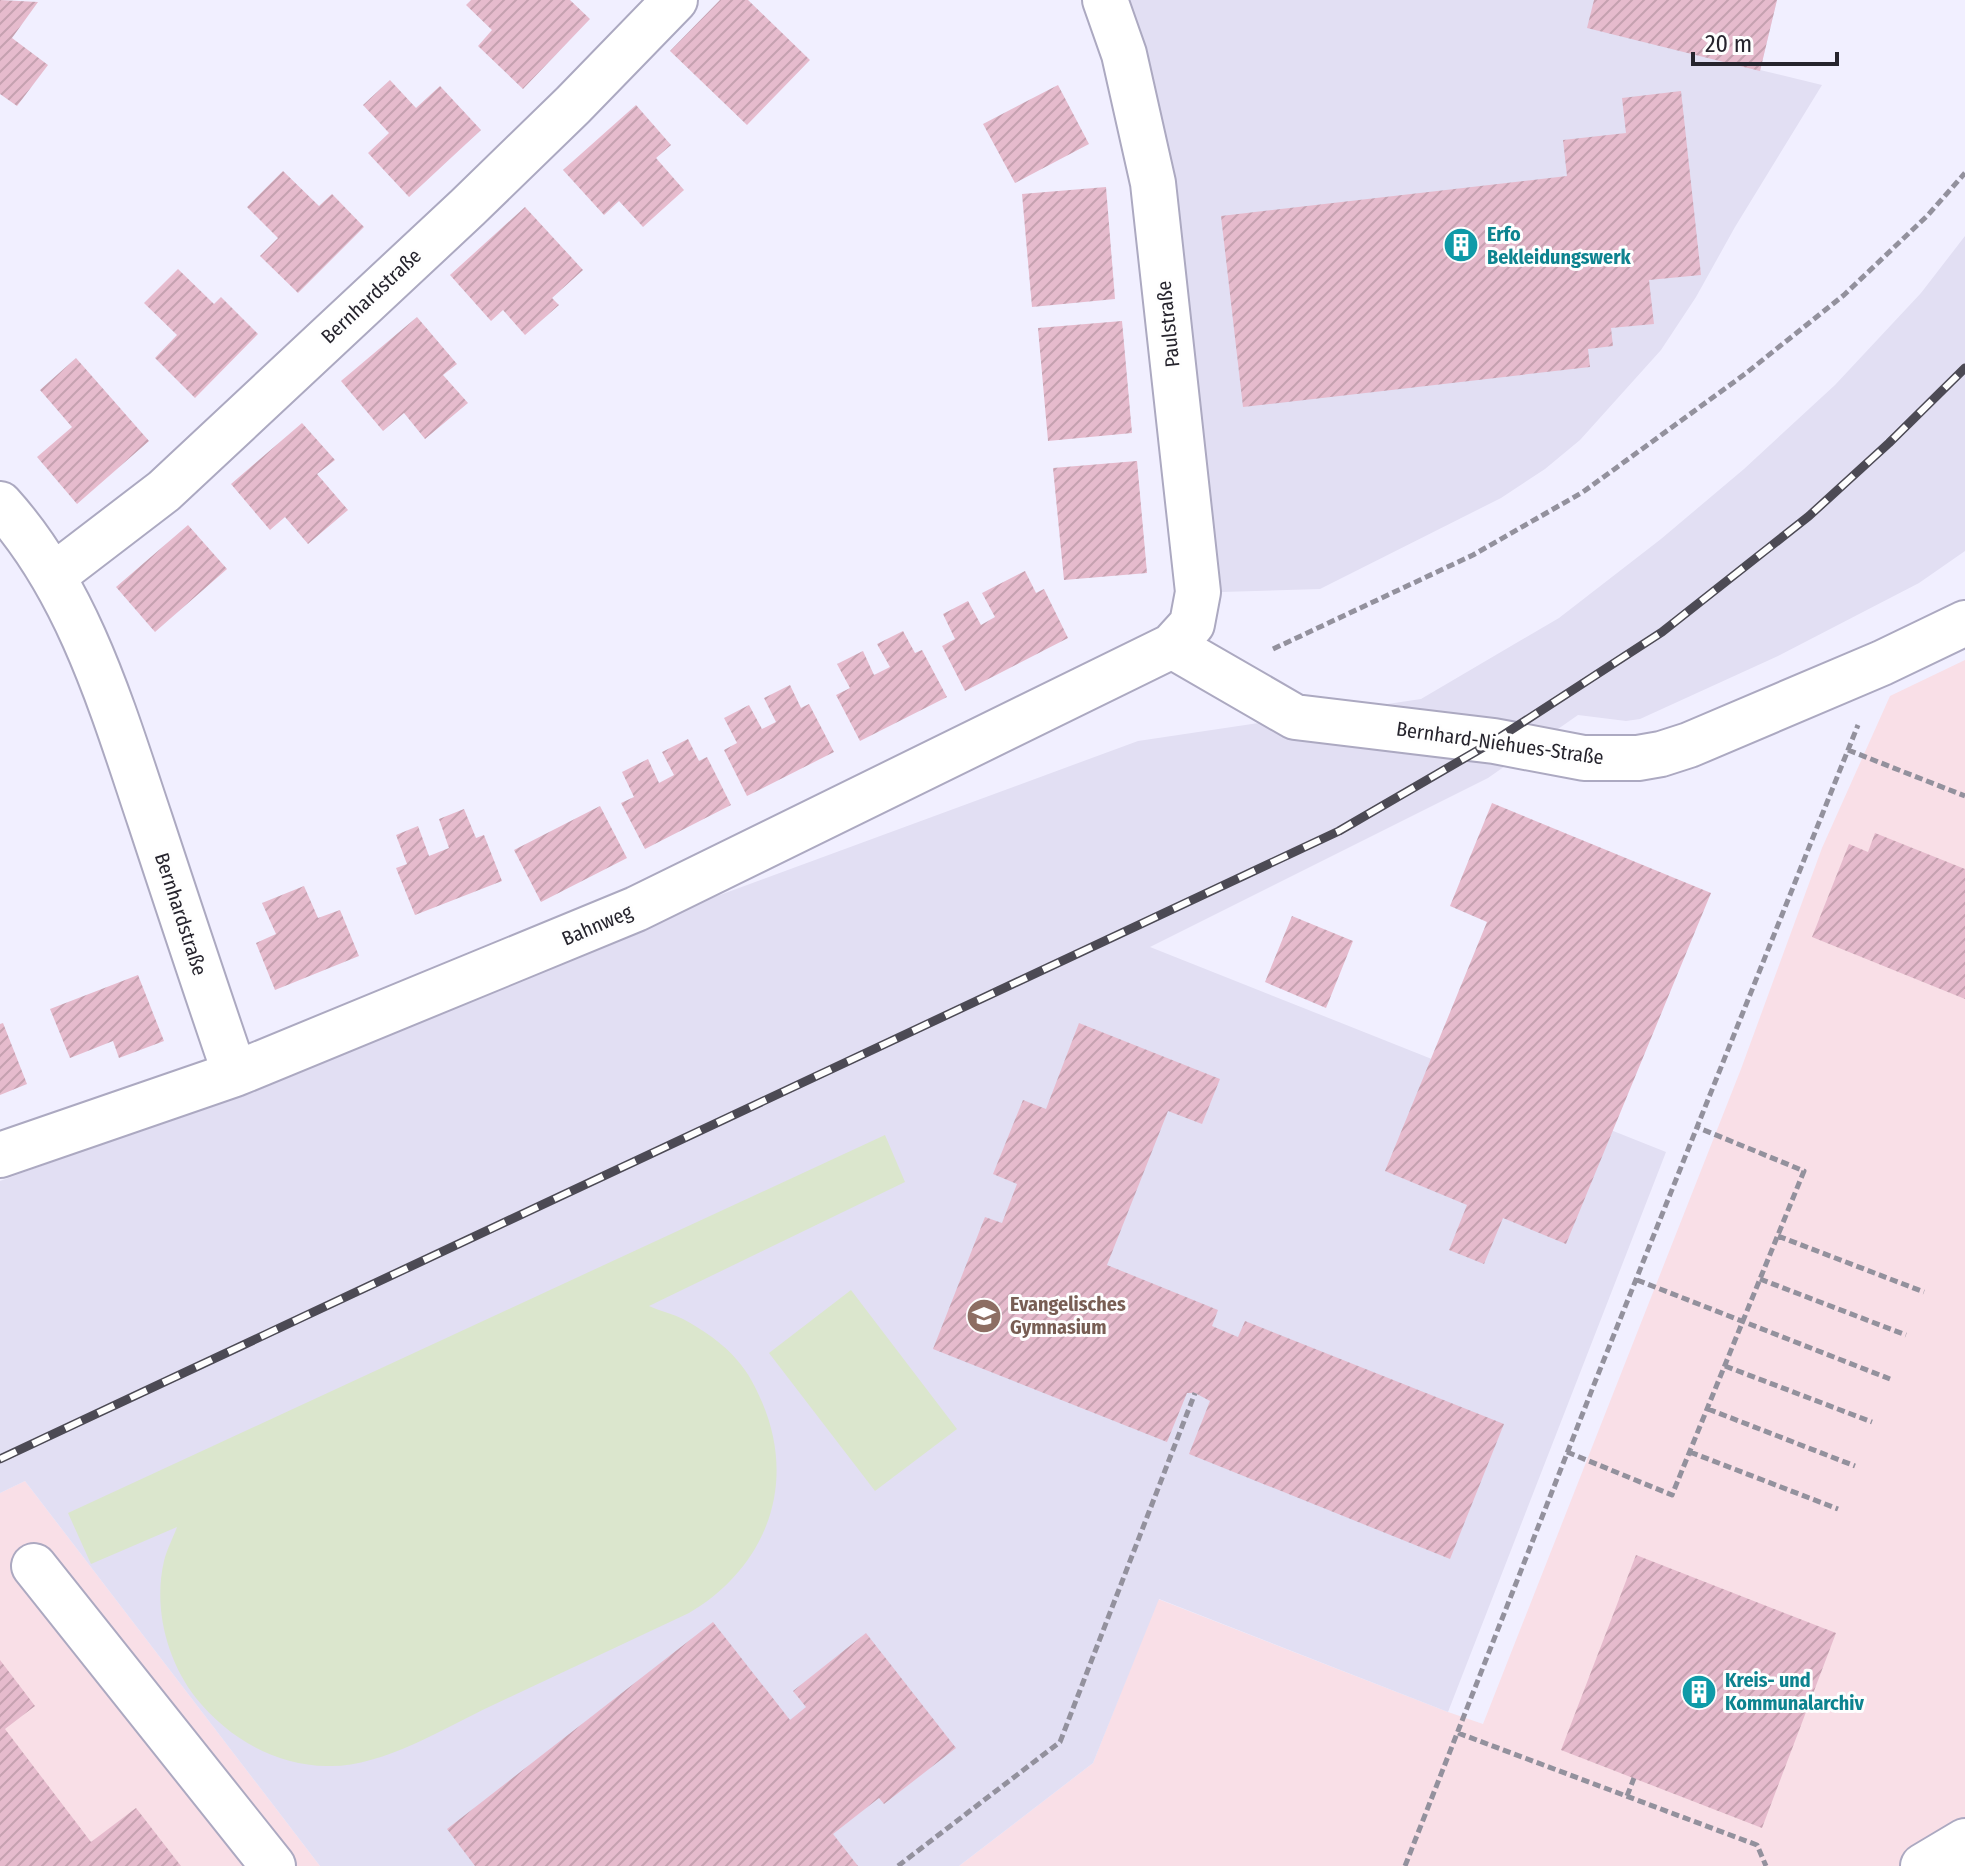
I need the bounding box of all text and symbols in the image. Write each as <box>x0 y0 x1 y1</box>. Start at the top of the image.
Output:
scale bar <box>1693 16 1837 66</box>
text: 20 m <box>1705 30 1752 58</box>
place label: Erfo Bekleidungswerk <box>1487 222 1631 269</box>
building icon: Erfo Bekleidungswerk <box>1442 226 1480 264</box>
street label: Bernhardstraße <box>316 244 426 348</box>
street label: Paulstraße <box>1152 280 1184 368</box>
street label: Bernhard-Niehues-Straße <box>1395 717 1605 769</box>
street label: Bernhardstraße <box>150 850 212 978</box>
street label: Bahnweg <box>558 899 636 951</box>
place label: Evangelisches Gymnasium <box>1010 1292 1126 1339</box>
school or university icon: Evangelisches Gymnasium <box>965 1297 1003 1335</box>
place label: Kreis- und Kommunalarchiv <box>1725 1668 1864 1715</box>
building icon: Kreis- und Kommunalarchiv <box>1680 1673 1718 1711</box>

